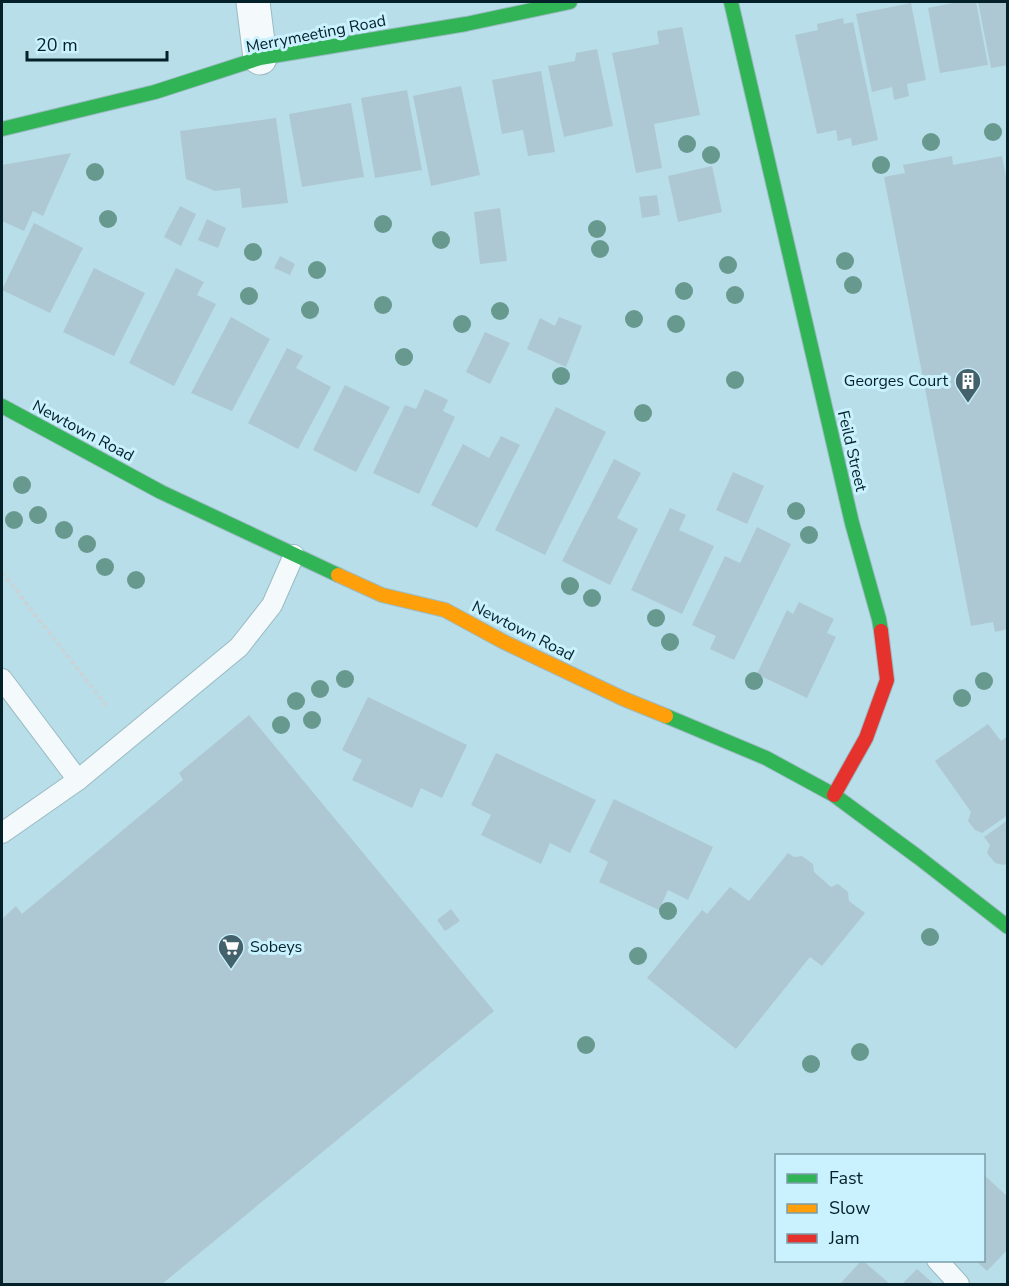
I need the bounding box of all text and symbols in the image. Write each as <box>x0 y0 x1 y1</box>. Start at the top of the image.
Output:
street label: Merrymeeting Road <box>244 10 388 58</box>
scale bar <box>27 24 166 62</box>
text: 20 m <box>36 33 78 57</box>
building icon: Georges Court <box>953 366 983 404</box>
place label: Georges Court <box>844 370 948 392</box>
street label: Newtown Road <box>28 395 138 467</box>
street label: Feild Street <box>832 408 872 494</box>
street label: Newtown Road <box>468 596 578 666</box>
supermarket icon: Sobeys <box>216 932 246 970</box>
place label: Sobeys <box>250 936 302 958</box>
legend <box>775 1154 985 1262</box>
text: Fast <box>829 1166 864 1190</box>
text: Slow <box>829 1196 870 1220</box>
text: Jam <box>828 1226 860 1250</box>

